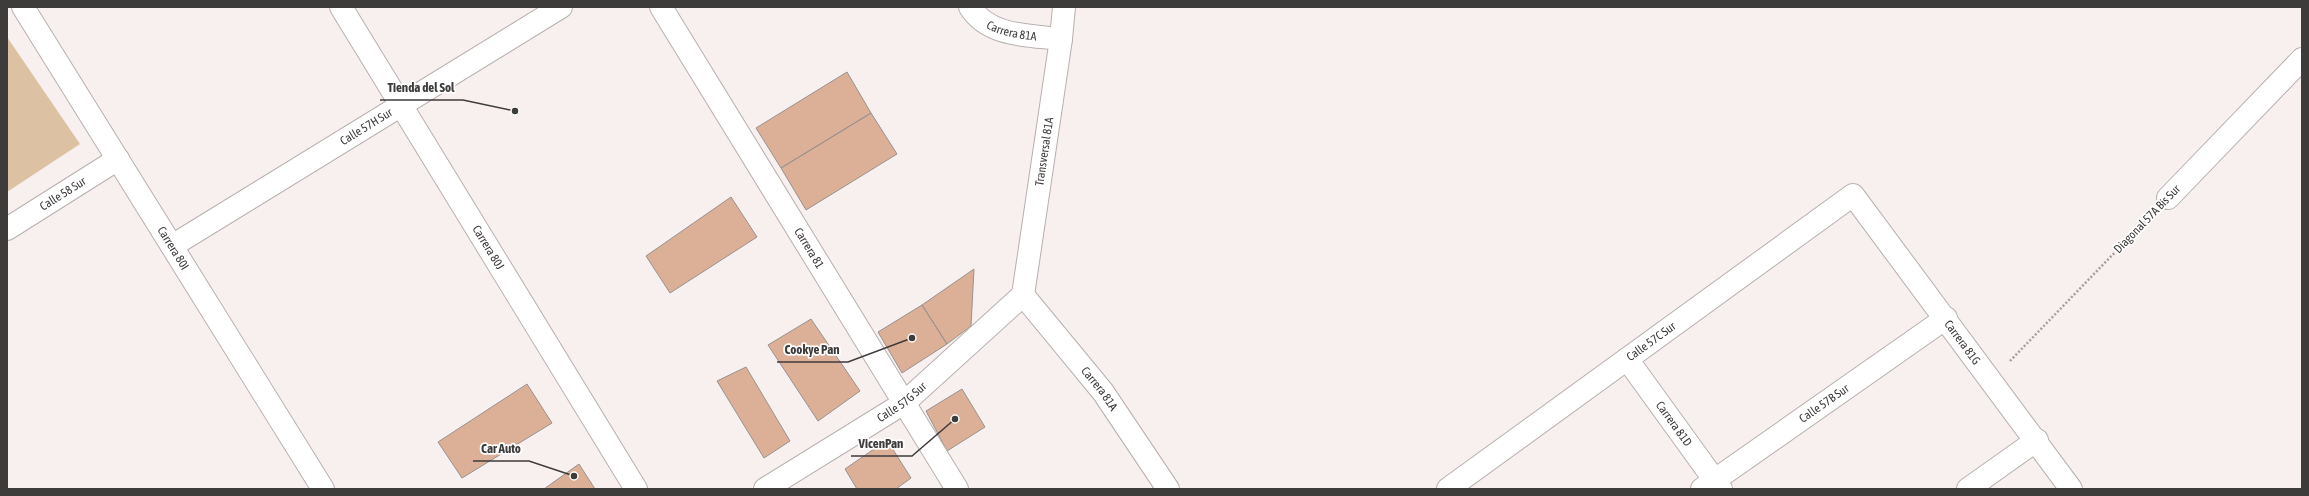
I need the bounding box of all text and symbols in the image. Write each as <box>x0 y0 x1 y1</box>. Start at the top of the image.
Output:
street label: Carrera 81A <box>984 18 1037 44</box>
callout: Tienda del Sol <box>380 75 463 100</box>
text: Tienda del Sol <box>388 80 455 95</box>
street label: Calle 57H Sur <box>338 105 395 148</box>
street label: Transversal 81A <box>1032 116 1056 187</box>
street label: Calle 58 Sur <box>37 174 89 214</box>
street label: Diagonal 57A Bis Sur <box>2111 182 2183 256</box>
street label: Carrera 80J <box>469 223 507 272</box>
street label: Carrera 80I <box>154 224 192 272</box>
street label: Carrera 81 <box>791 225 827 271</box>
street label: Carrera 81G <box>1941 317 1983 367</box>
street label: Calle 57C Sur <box>1624 319 1679 364</box>
callout: Cookye Pan <box>777 337 848 362</box>
text: Cookye Pan <box>784 342 840 357</box>
street label: Carrera 81A <box>1078 364 1121 413</box>
street label: Calle 57G Sur <box>874 379 929 425</box>
street label: Calle 57B Sur <box>1797 381 1852 426</box>
street label: Carrera 81D <box>1653 399 1695 449</box>
callout: VicenPan <box>851 431 912 456</box>
callout: Car Auto <box>473 436 529 461</box>
text: VicenPan <box>858 436 903 451</box>
text: Car Auto <box>481 441 521 456</box>

